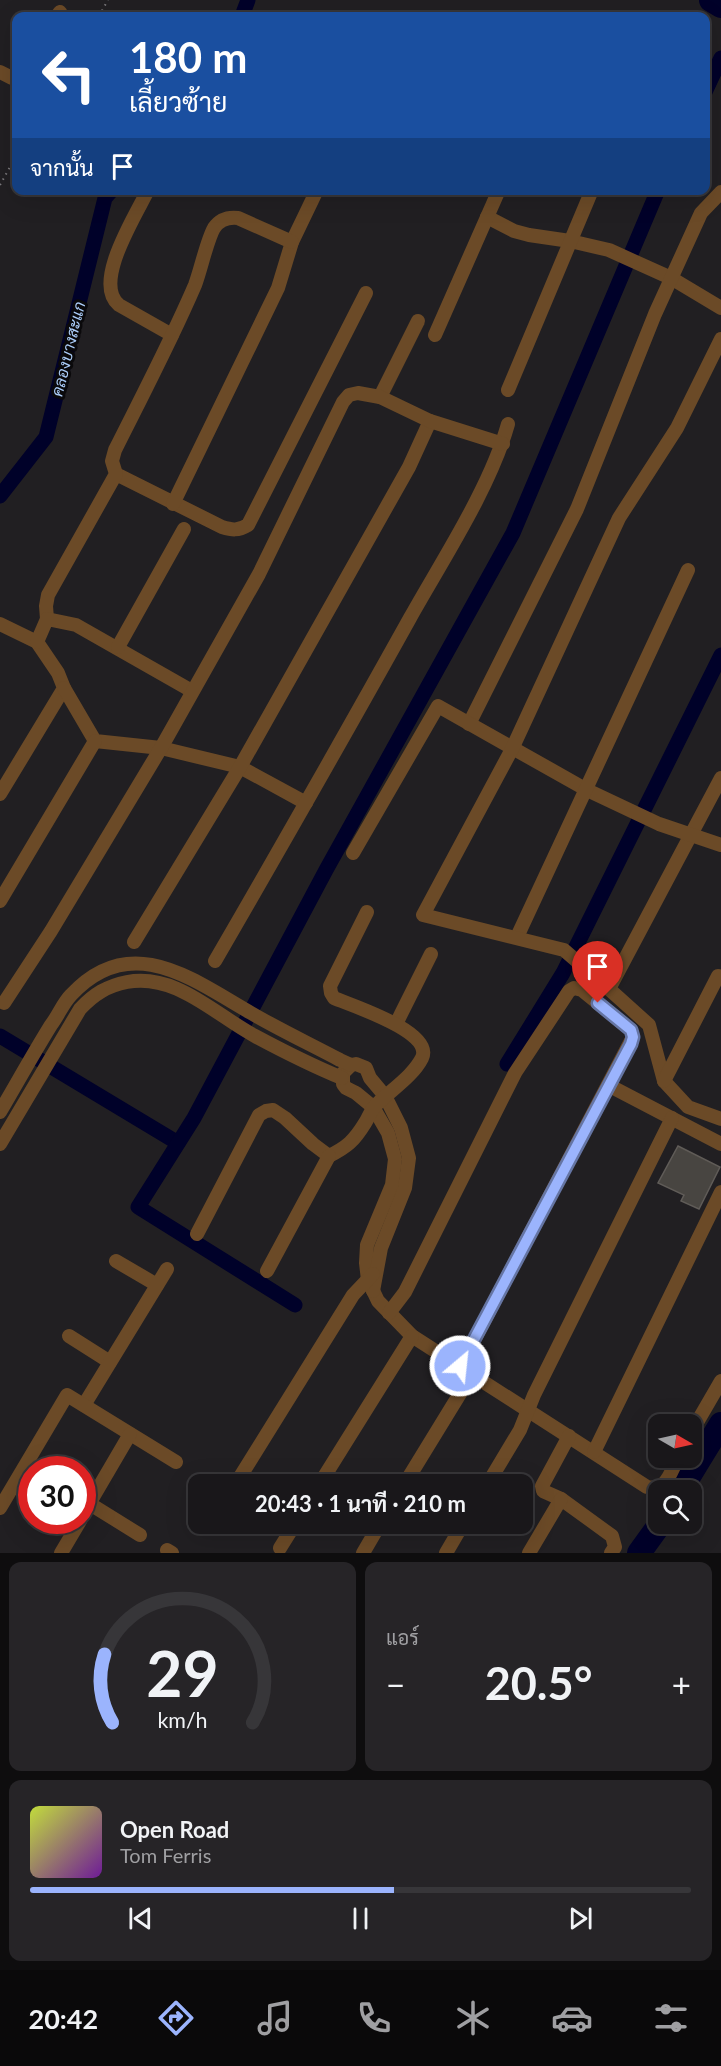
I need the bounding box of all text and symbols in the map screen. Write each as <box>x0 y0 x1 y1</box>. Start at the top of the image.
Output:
text: 180 m <box>129 32 247 82</box>
icon: left <box>30 36 108 114</box>
text: เลี้ยวซ้าย <box>129 85 227 118</box>
icon: arrive <box>106 150 139 183</box>
text: จากนั้น <box>30 154 94 181</box>
water label: คลองบางสะแก <box>47 299 88 398</box>
pin <box>572 941 623 1003</box>
icon: arrive <box>581 950 614 983</box>
position arrow <box>428 1334 492 1398</box>
north arrow <box>648 1414 702 1468</box>
map controls <box>648 1414 702 1534</box>
speed limit sign: 30 <box>18 1456 96 1534</box>
button: search <box>648 1480 702 1534</box>
text: 20:43 · 1 นาที · 210 m <box>255 1490 466 1517</box>
text: แอร์ <box>386 1625 419 1649</box>
text: 29 <box>146 1635 219 1710</box>
text: 20.5° <box>485 1656 592 1710</box>
text: − <box>386 1664 405 1704</box>
text: + <box>672 1664 691 1704</box>
text: km/h <box>157 1708 208 1734</box>
text: Open Road <box>120 1816 229 1843</box>
text: Tom Ferris <box>120 1843 211 1867</box>
icon: previous <box>124 1902 157 1935</box>
icon: pause <box>344 1902 377 1935</box>
icon: next <box>564 1902 597 1935</box>
icon: directions <box>155 1997 197 2039</box>
icon: music <box>254 1997 296 2039</box>
icon: phone <box>353 1997 395 2039</box>
icon: climate <box>452 1997 494 2039</box>
icon: car <box>551 1997 593 2039</box>
icon: filters <box>650 1997 692 2039</box>
text: 20:42 <box>29 2002 98 2035</box>

